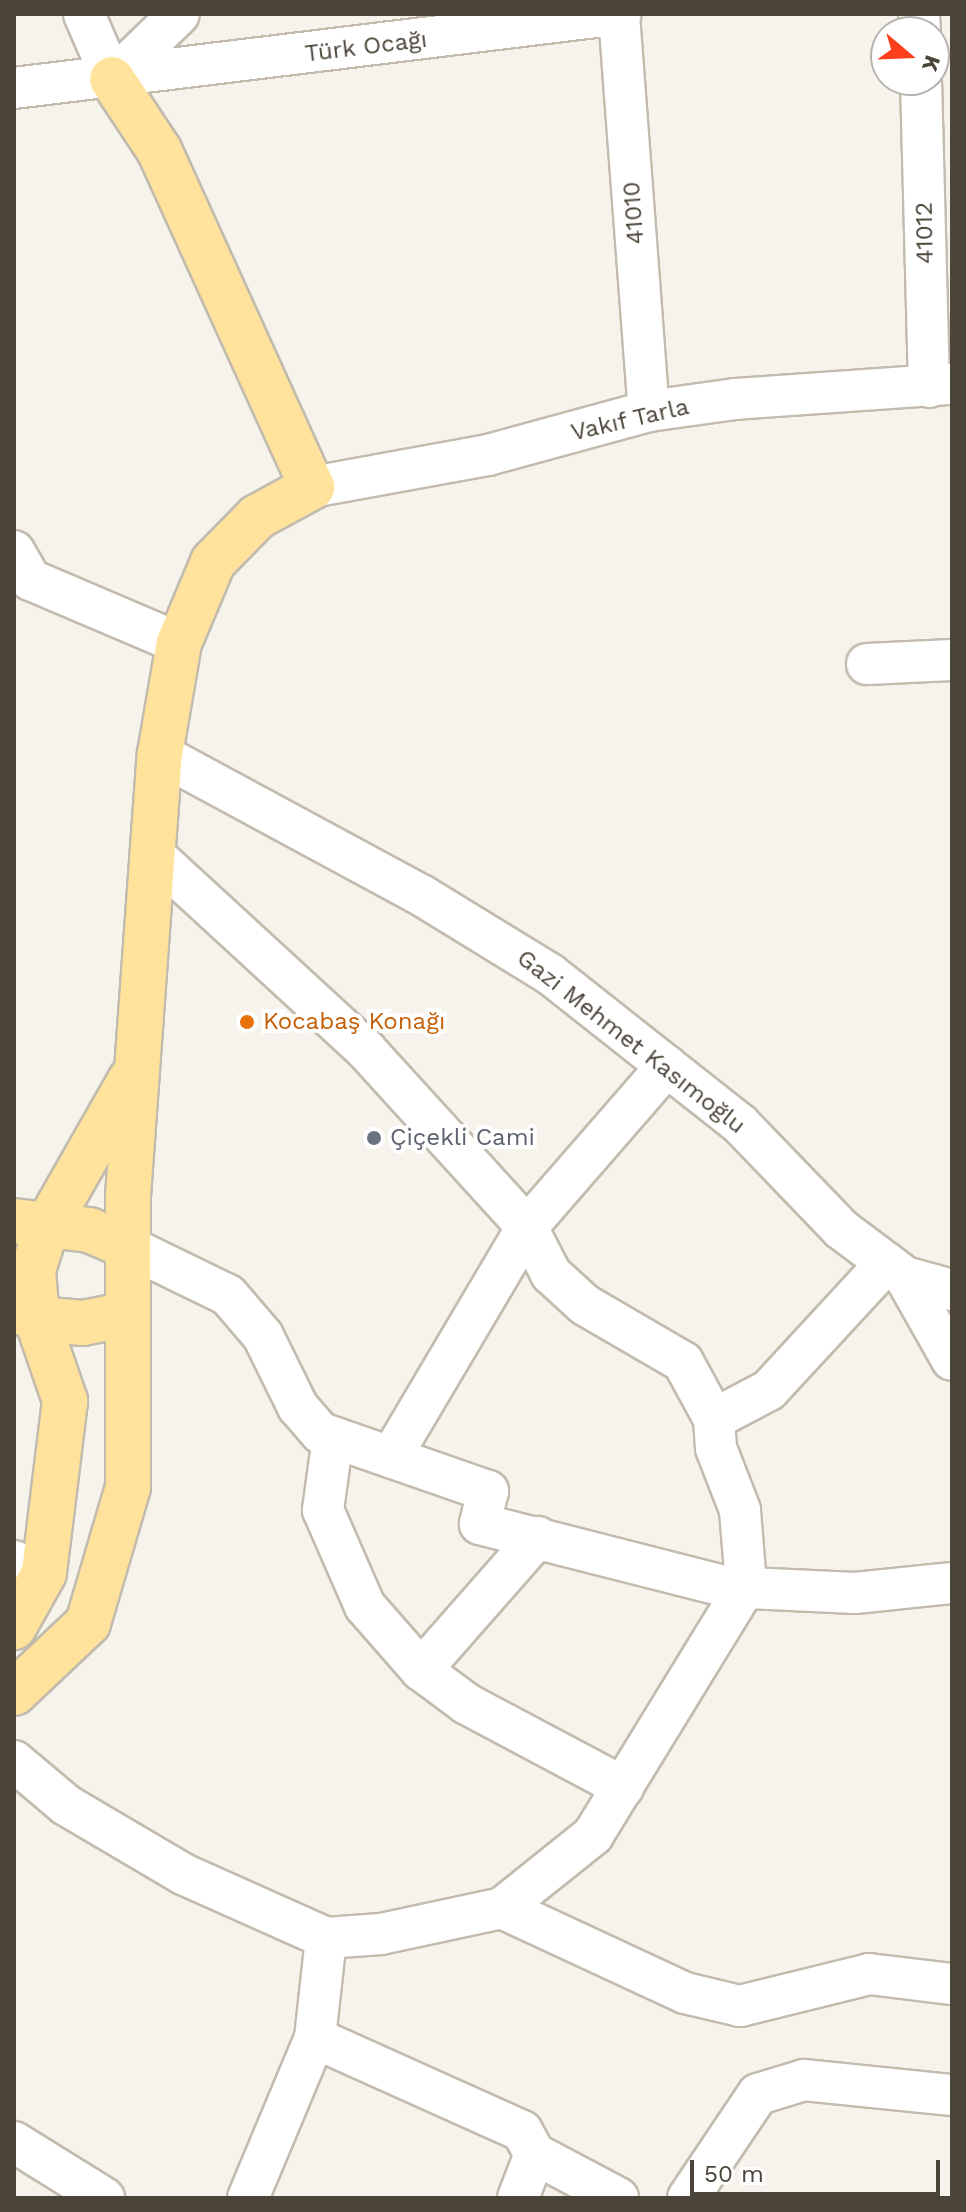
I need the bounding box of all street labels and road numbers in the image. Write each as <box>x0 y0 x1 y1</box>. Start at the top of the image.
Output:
street label: Türk Ocağı <box>303 25 429 69</box>
street label: 41010 <box>617 181 651 245</box>
street label: 41012 <box>910 202 940 264</box>
street label: Vakıf Tarla <box>567 392 693 448</box>
street label: Gazi Mehmet Kasımoğlu <box>511 944 751 1140</box>

